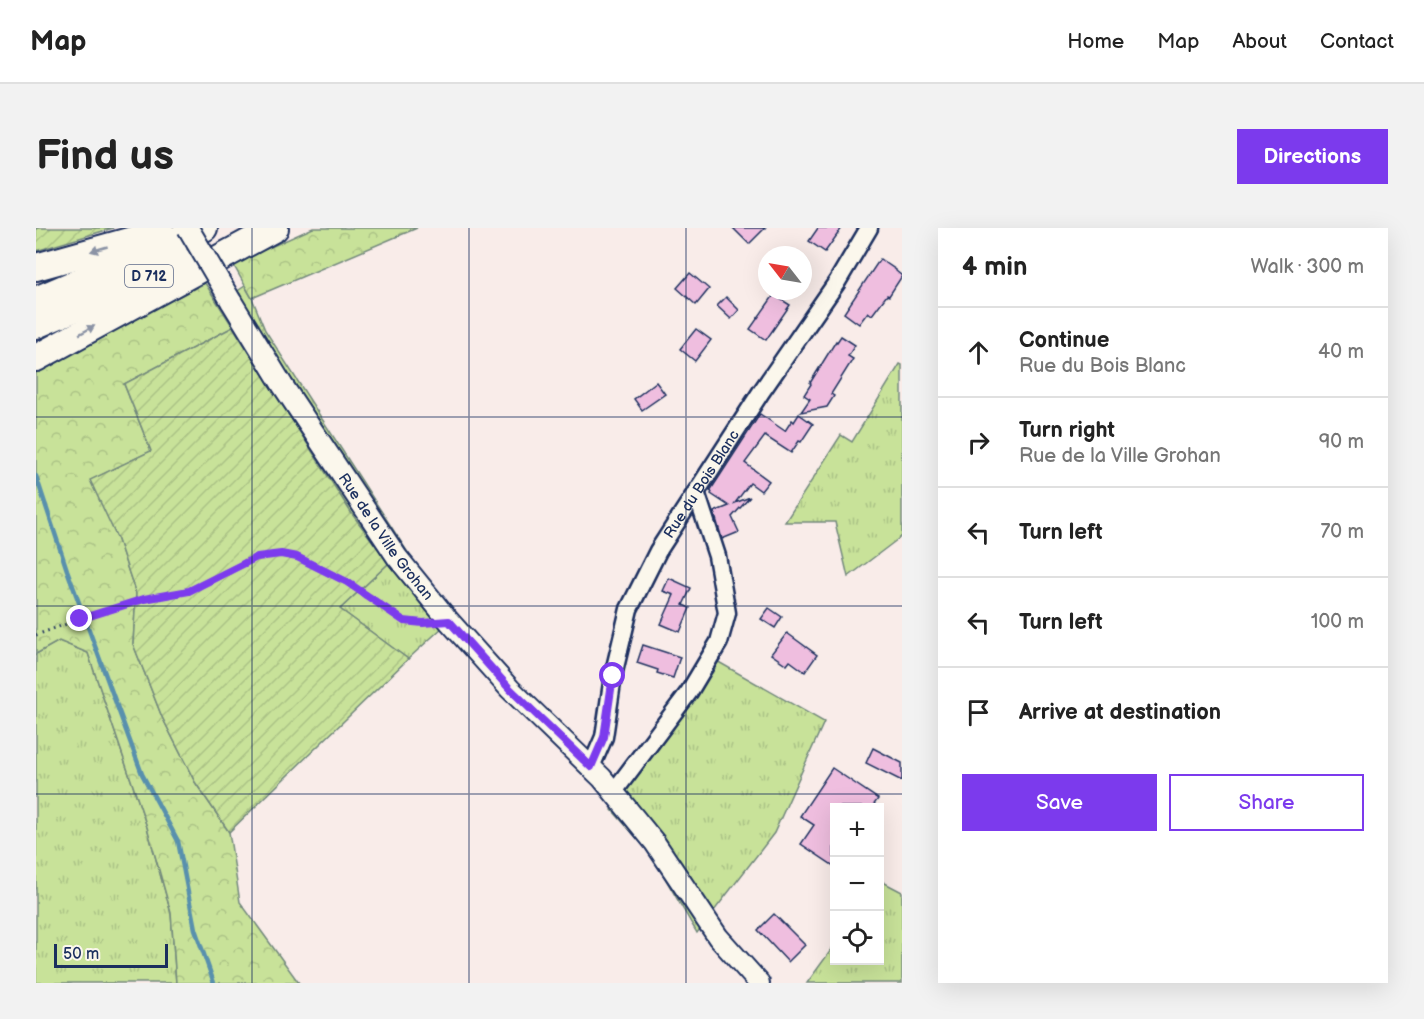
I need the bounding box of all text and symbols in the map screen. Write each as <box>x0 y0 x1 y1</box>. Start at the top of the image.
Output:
text: Map <box>30 25 86 58</box>
text: Home <box>1067 29 1124 54</box>
text: Map <box>1157 29 1199 54</box>
text: About <box>1232 29 1287 54</box>
text: Contact <box>1320 29 1394 54</box>
button: Directions <box>1237 129 1388 184</box>
text: Find us <box>36 131 174 182</box>
one-way arrow <box>90 245 108 254</box>
north arrow <box>758 246 812 300</box>
text: 4 min <box>962 252 1027 283</box>
text: Walk · 300 m <box>1251 255 1364 279</box>
road number: D 712 <box>125 265 173 287</box>
one-way arrow <box>79 325 96 335</box>
text: Continue <box>1019 327 1109 354</box>
icon: ahead <box>962 336 995 369</box>
text: 40 m <box>1318 340 1364 364</box>
text: Rue du Bois Blanc <box>1019 354 1186 378</box>
text: Turn right <box>1019 417 1115 444</box>
street label: Rue du Bois Blanc <box>659 426 744 542</box>
icon: right <box>962 426 995 459</box>
text: 90 m <box>1319 430 1364 454</box>
text: Rue de la Ville Grohan <box>1019 444 1221 468</box>
street label: Rue de la Ville Grohan <box>334 469 438 604</box>
icon: left <box>962 516 995 549</box>
text: Turn left <box>1019 519 1103 546</box>
text: 70 m <box>1320 520 1364 544</box>
route end <box>66 605 92 631</box>
icon: left <box>962 606 995 639</box>
text: Turn left <box>1019 609 1103 636</box>
text: 100 m <box>1311 610 1364 634</box>
route start <box>599 662 625 688</box>
icon: arrive <box>962 696 995 729</box>
text: Arrive at destination <box>1019 699 1221 726</box>
button: Save <box>962 774 1157 831</box>
button: Share <box>1169 774 1364 831</box>
map controls <box>830 803 884 965</box>
button: + <box>830 803 884 857</box>
button: − <box>830 857 884 911</box>
button: locate <box>830 911 884 965</box>
scale bar <box>54 941 168 968</box>
text: 50 m <box>63 945 99 964</box>

